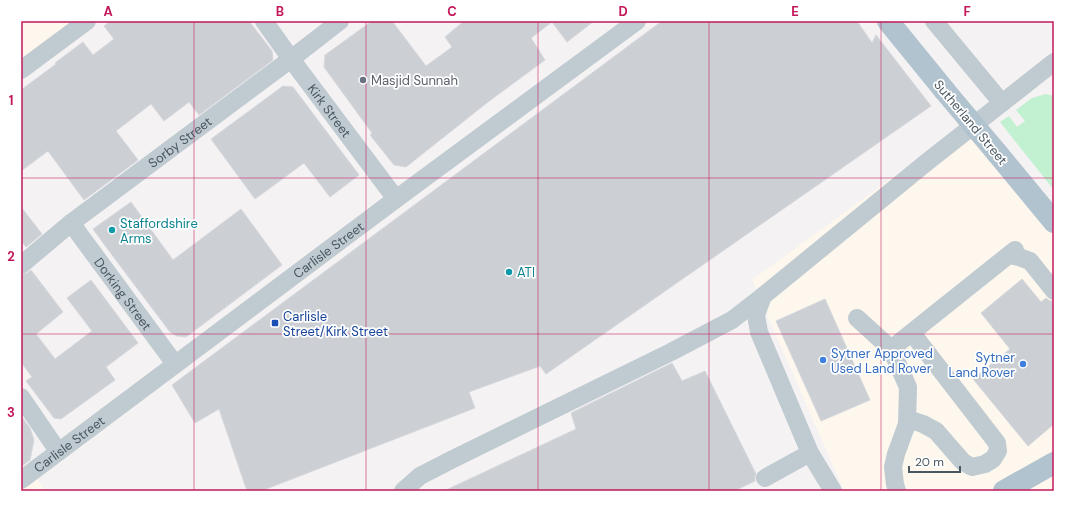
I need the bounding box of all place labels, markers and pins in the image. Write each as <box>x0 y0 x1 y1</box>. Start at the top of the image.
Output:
place label: Masjid Sunnah <box>371 72 458 89</box>
marker: Masjid Sunnah <box>358 75 368 85</box>
place label: Staffordshire Arms <box>120 215 198 247</box>
marker: Staffordshire Arms <box>107 225 117 235</box>
place label: ATI <box>517 264 535 281</box>
marker: ATI <box>504 267 514 277</box>
place label: Carlisle Street/Kirk Street <box>283 308 388 340</box>
marker: Carlisle Street/Kirk Street <box>270 318 280 328</box>
place label: Sytner Approved Used Land Rover <box>831 345 933 377</box>
place label: Sytner Land Rover <box>949 349 1015 381</box>
marker: Sytner Approved Used Land Rover <box>818 355 828 365</box>
marker: Sytner Land Rover <box>1018 359 1028 369</box>

